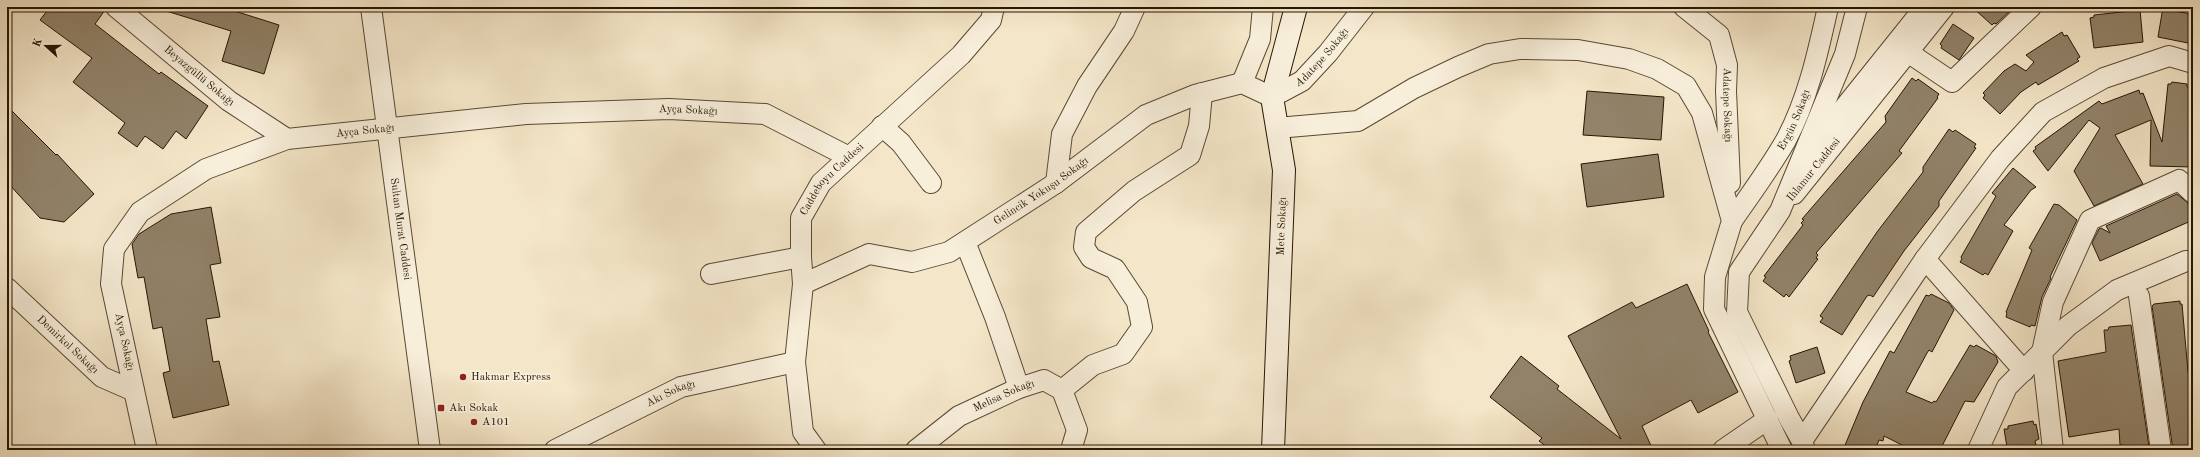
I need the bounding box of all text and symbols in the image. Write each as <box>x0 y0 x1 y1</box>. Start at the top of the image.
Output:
north arrow <box>26 26 66 66</box>
street label: Adatepe Sokağı <box>1294 26 1351 89</box>
text: K <box>31 37 45 49</box>
street label: Beyazgüllü Sokağı <box>162 44 236 108</box>
street label: Adatepe Sokağı <box>1720 68 1734 143</box>
street label: Ergün Sokağı <box>1776 88 1812 152</box>
street label: Ayça Sokağı <box>659 103 718 117</box>
street label: Ayça Sokağı <box>335 122 395 139</box>
street label: Ihlamur Caddesi <box>1785 136 1843 204</box>
street label: Caddeboyu Caddesi <box>798 141 866 218</box>
street label: Gelincik Yokuşu Sokağı <box>992 155 1091 227</box>
street label: Sultan Murat Caddesi <box>388 177 413 281</box>
street label: Mete Sokağı <box>1275 197 1288 256</box>
street label: Ayça Sokağı <box>112 312 136 372</box>
street label: Demirkol Sokağı <box>35 314 100 376</box>
marker: Hakmar Express <box>458 372 468 382</box>
place label: Hakmar Express <box>471 372 551 383</box>
street label: Melisa Sokağı <box>971 378 1036 414</box>
street label: Akı Sokağı <box>644 379 696 409</box>
marker: Akı Sokak <box>436 403 446 413</box>
place label: Akı Sokak <box>449 403 499 414</box>
marker: A101 <box>469 417 479 427</box>
place label: A101 <box>482 417 510 428</box>

